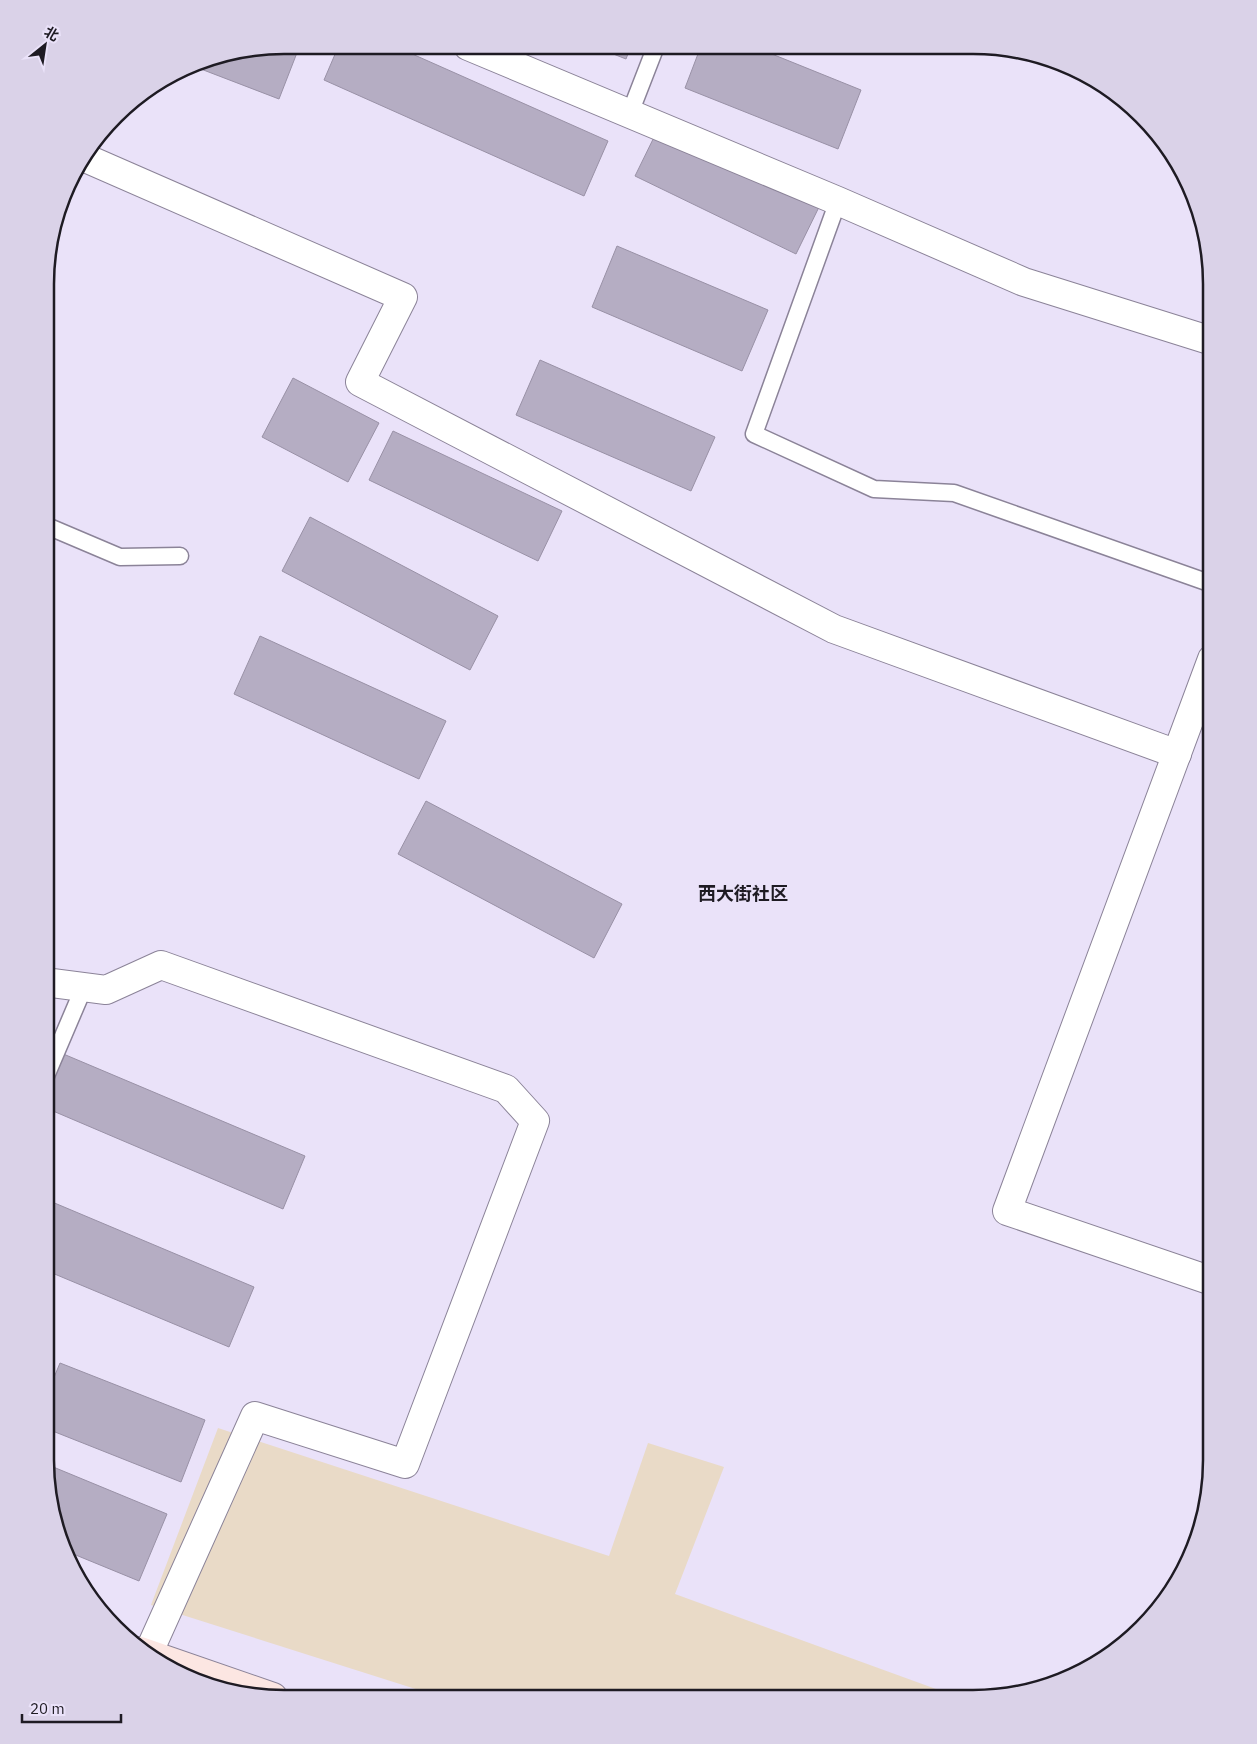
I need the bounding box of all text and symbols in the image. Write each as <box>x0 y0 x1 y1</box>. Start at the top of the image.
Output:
north arrow <box>20 20 70 70</box>
text: 北 <box>41 22 62 45</box>
district label: 西大街社区 <box>698 882 788 905</box>
scale bar <box>22 1692 121 1724</box>
text: 20 m <box>30 1699 65 1718</box>

